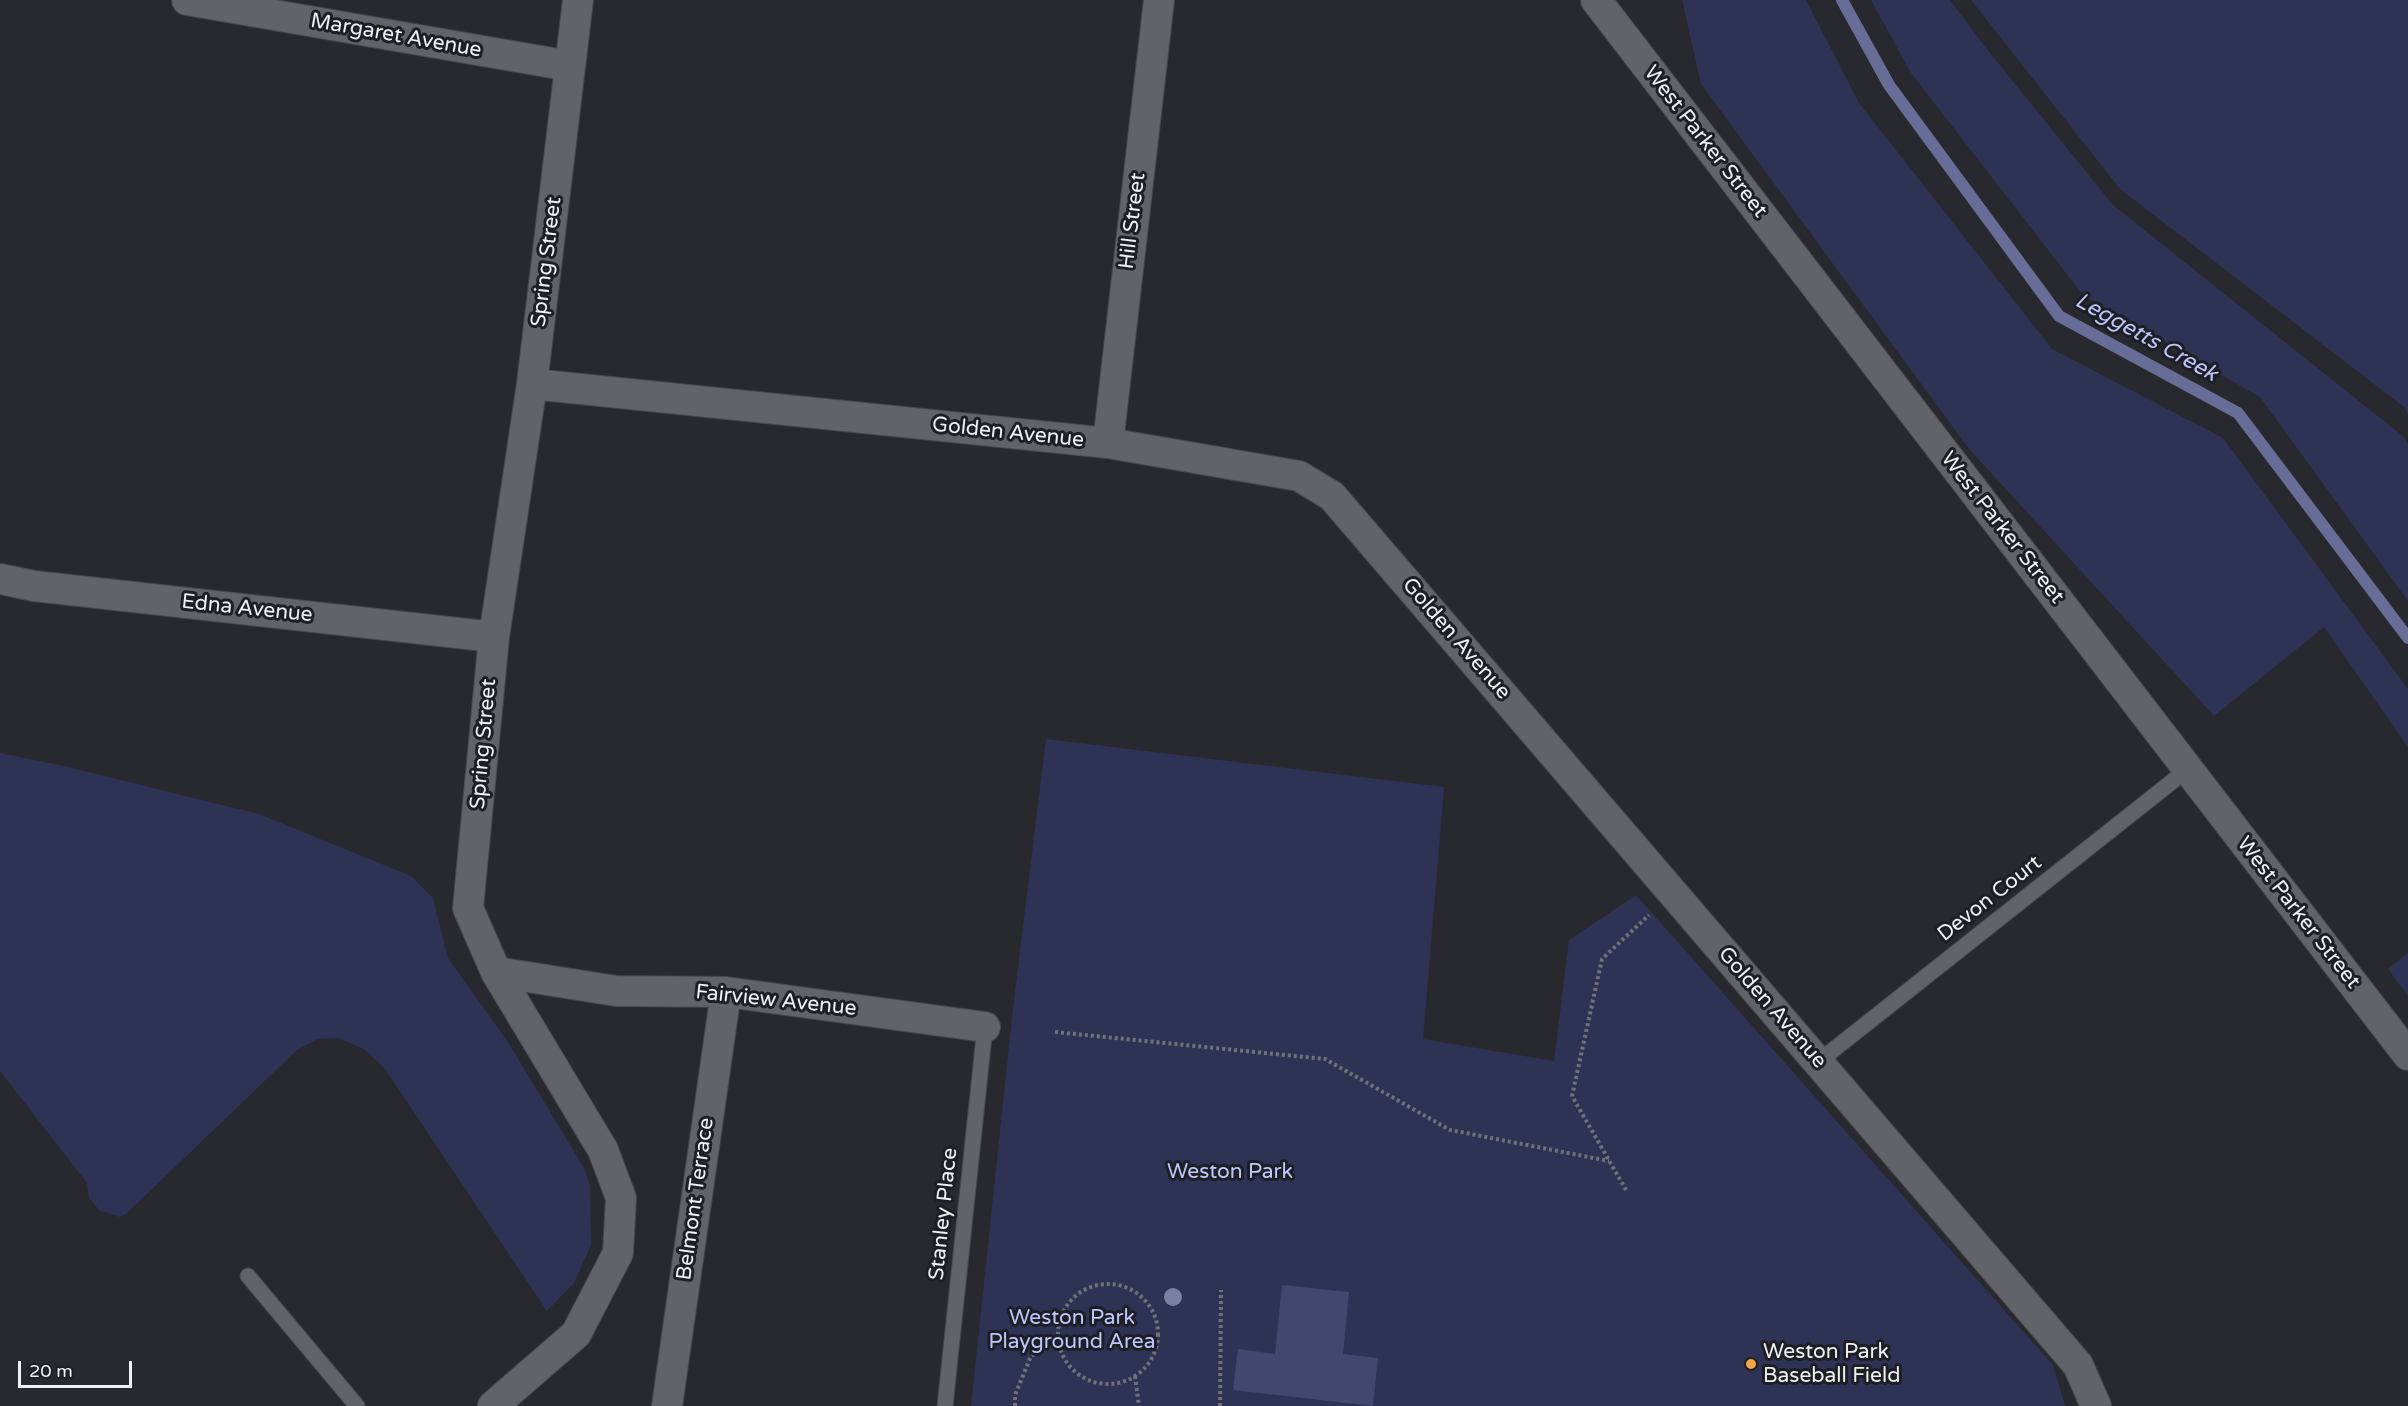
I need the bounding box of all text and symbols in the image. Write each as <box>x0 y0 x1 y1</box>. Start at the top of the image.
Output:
street label: Margaret Avenue <box>309 9 483 63</box>
street label: West Parker Street <box>1638 61 1772 223</box>
street label: Hill Street <box>1115 171 1151 271</box>
street label: Spring Street <box>527 196 567 328</box>
water label: Leggetts Creek <box>2070 288 2222 388</box>
street label: Golden Avenue <box>931 413 1085 453</box>
street label: West Parker Street <box>1935 447 2069 609</box>
street label: Golden Avenue <box>1396 573 1516 705</box>
street label: Edna Avenue <box>180 590 314 628</box>
street label: Spring Street <box>466 678 502 810</box>
street label: West Parker Street <box>2231 832 2365 994</box>
street label: Devon Court <box>1933 851 2047 947</box>
street label: Golden Avenue <box>1712 942 1832 1074</box>
street label: Fairview Avenue <box>694 980 858 1022</box>
street label: Belmont Terrace <box>672 1116 720 1282</box>
street label: Stanley Place <box>925 1147 963 1281</box>
park label: Weston Park <box>1167 1159 1293 1185</box>
park label: Weston Park Playground Area <box>989 1305 1155 1355</box>
place label: Weston Park Baseball Field <box>1763 1339 1900 1389</box>
scale bar <box>21 1349 135 1387</box>
marker: Weston Park Baseball Field <box>1744 1357 1758 1371</box>
text: 20 m <box>29 1360 73 1382</box>

